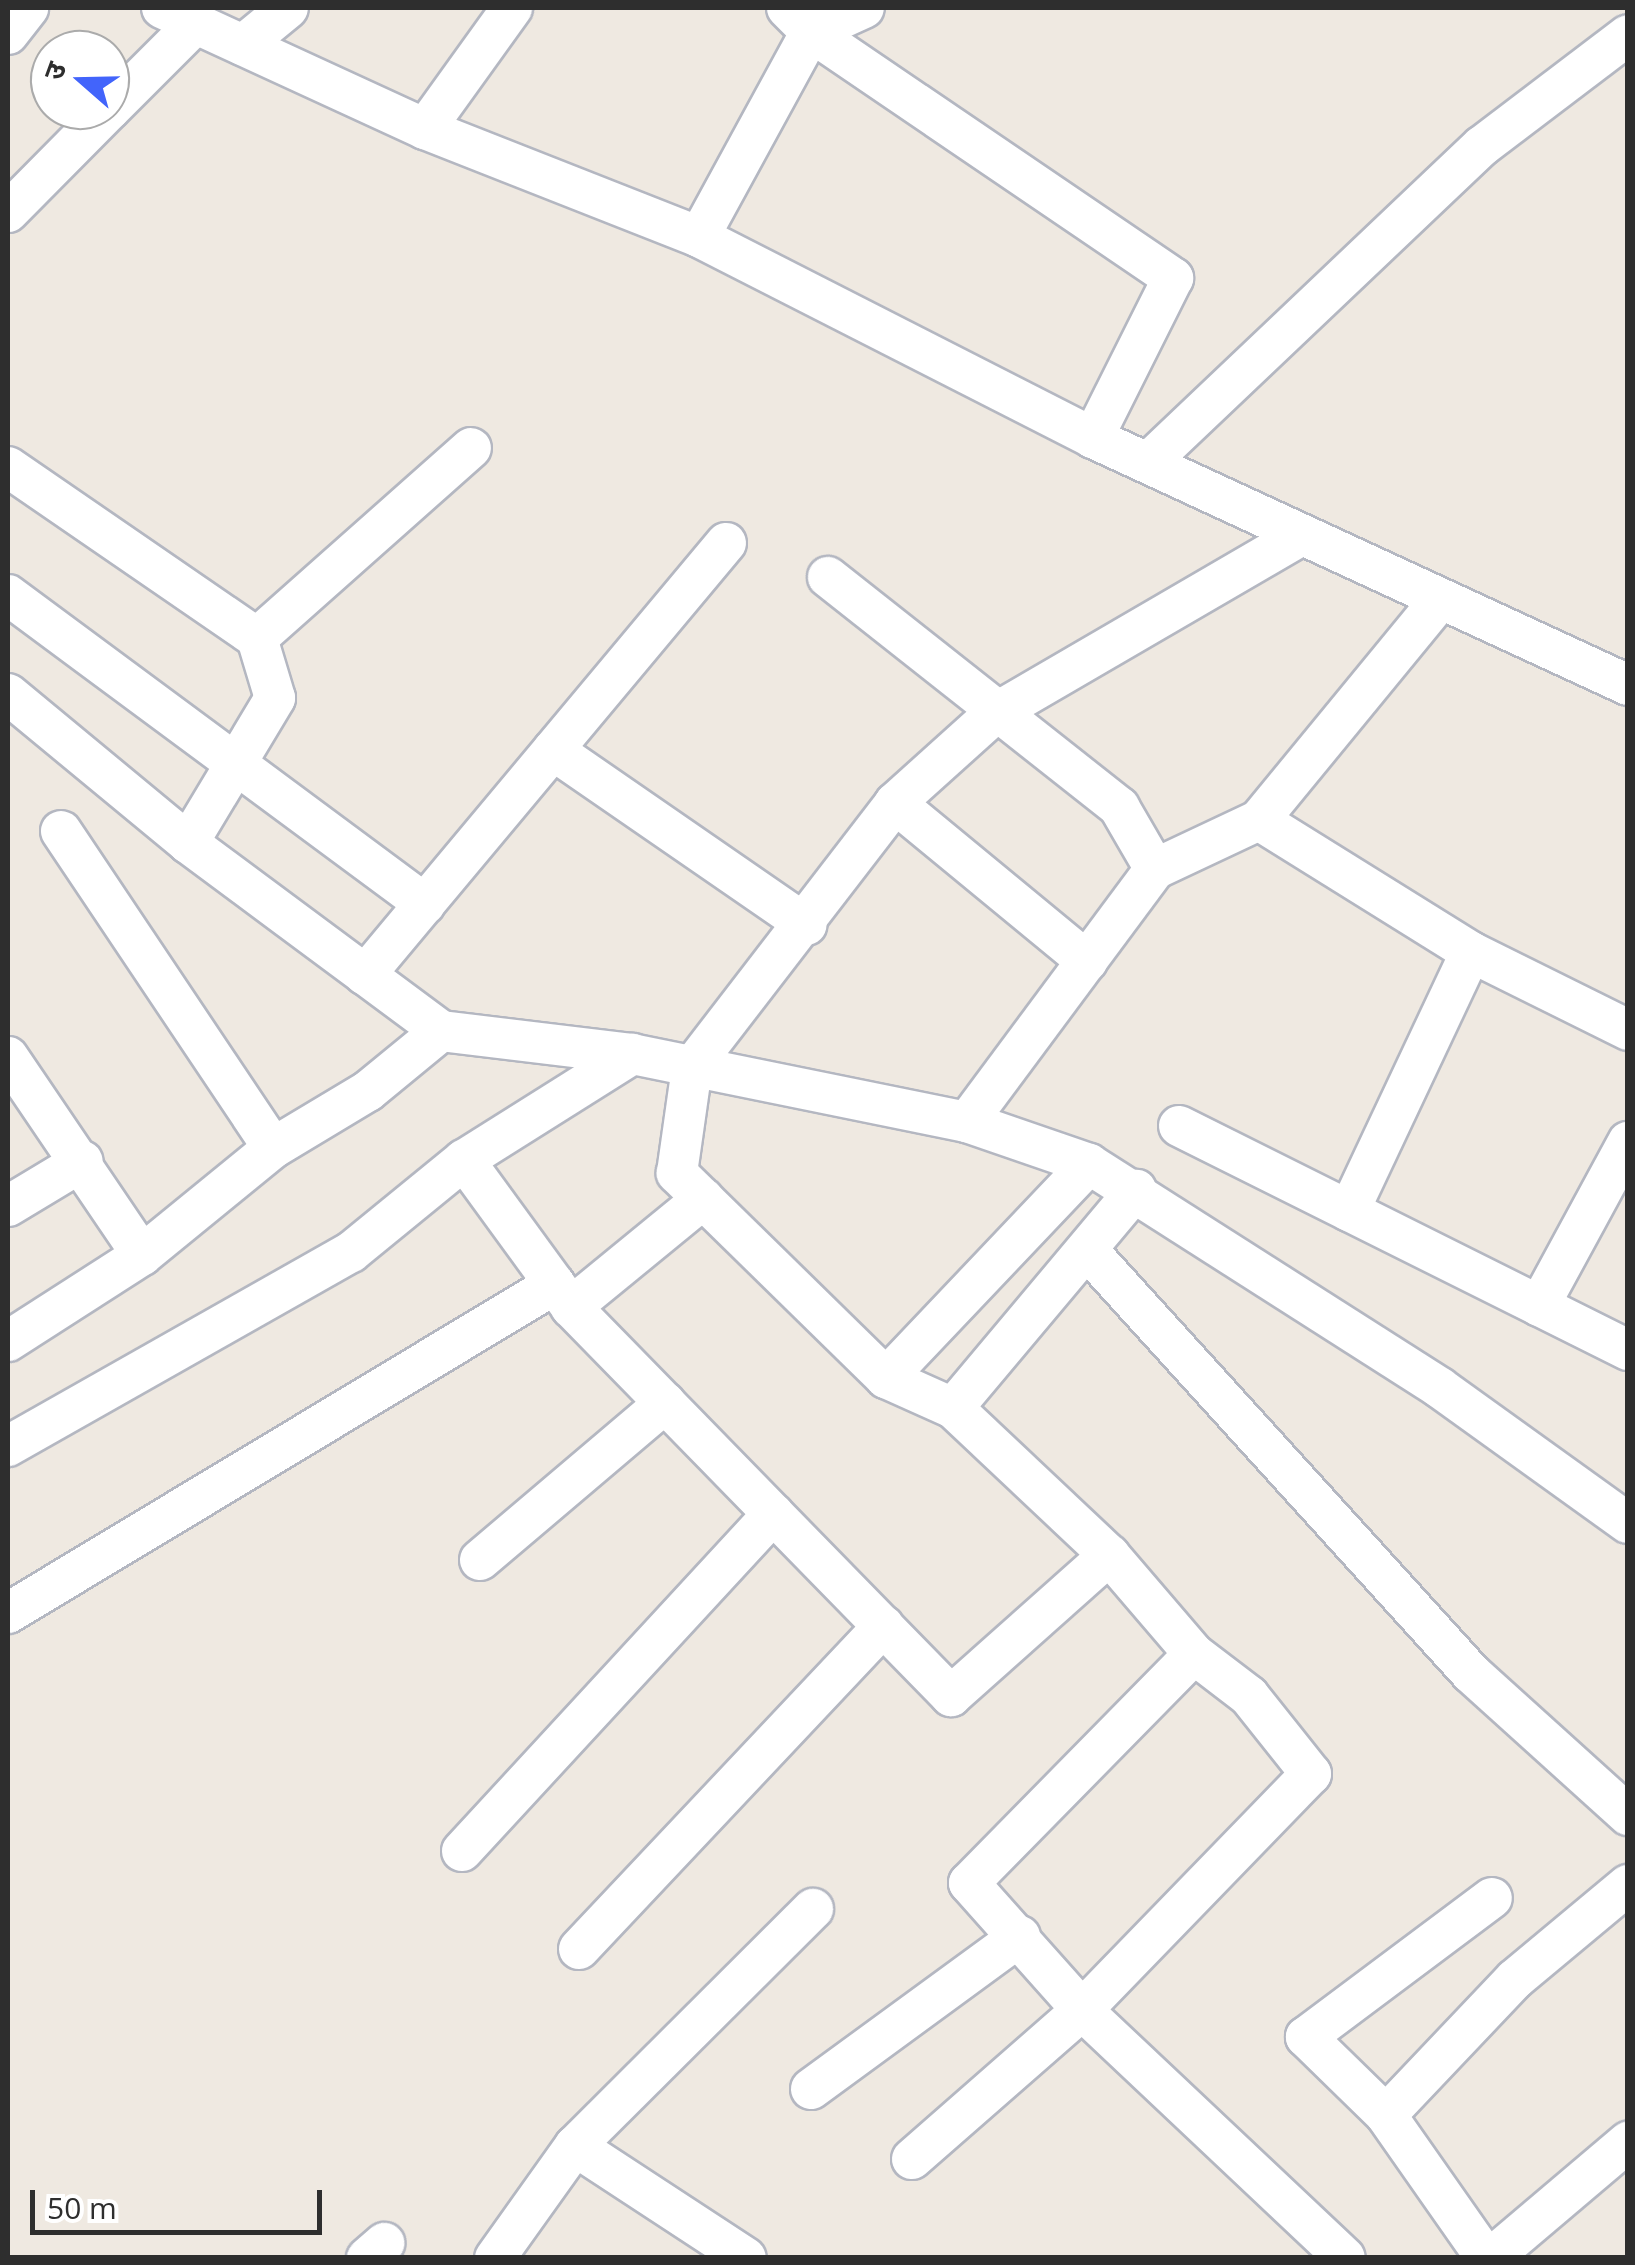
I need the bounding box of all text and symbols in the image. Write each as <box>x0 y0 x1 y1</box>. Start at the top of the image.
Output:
north arrow <box>30 30 130 130</box>
text: उ <box>33 56 74 85</box>
scale bar <box>35 2170 328 2232</box>
text: 50 m <box>47 2187 117 2228</box>

